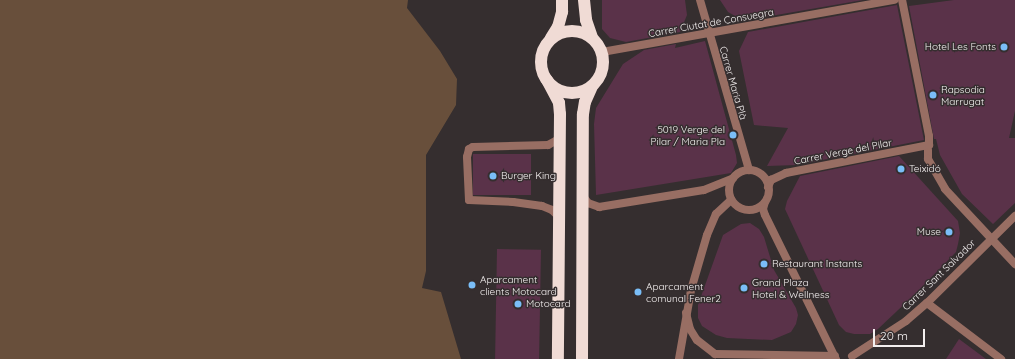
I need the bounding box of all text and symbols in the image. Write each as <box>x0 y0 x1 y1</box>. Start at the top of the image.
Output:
street label: Carrer Ciutat de Consuegra <box>647 6 775 40</box>
place label: Hotel Les Fonts <box>925 41 996 53</box>
marker: Hotel Les Fonts <box>999 42 1009 52</box>
street label: Carrer Maria Plà <box>717 45 749 121</box>
place label: Rapsodia Marrugat <box>941 83 985 106</box>
marker: Rapsodia Marrugat <box>928 90 938 100</box>
place label: 5019 Verge del Pilar / Maria Pla <box>651 123 725 146</box>
marker: 5019 Verge del Pilar / Maria Pla <box>728 130 738 140</box>
street label: Carrer Verge del Pilar <box>793 137 893 167</box>
place label: Teixidó <box>909 163 941 175</box>
marker: Teixidó <box>896 164 906 174</box>
place label: Burger King <box>501 170 556 182</box>
marker: Burger King <box>488 171 498 181</box>
place label: Muse <box>917 226 941 238</box>
marker: Muse <box>944 227 954 237</box>
street label: Carrer Sant Salvador <box>900 237 978 313</box>
place label: Restaurant Instants <box>772 258 862 270</box>
marker: Restaurant Instants <box>759 259 769 269</box>
place label: Aparcament clients Motocard <box>480 273 557 296</box>
place label: Grand Plaza Hotel & Wellness <box>752 276 829 300</box>
marker: Aparcament clients Motocard <box>467 280 477 290</box>
place label: Aparcament comunal Fener2 <box>646 280 721 304</box>
marker: Grand Plaza Hotel & Wellness <box>739 283 749 293</box>
marker: Aparcament comunal Fener2 <box>633 287 643 297</box>
place label: Motocard <box>526 298 571 310</box>
marker: Motocard <box>513 299 523 309</box>
scale bar <box>875 321 927 347</box>
text: 20 m <box>880 328 908 343</box>

